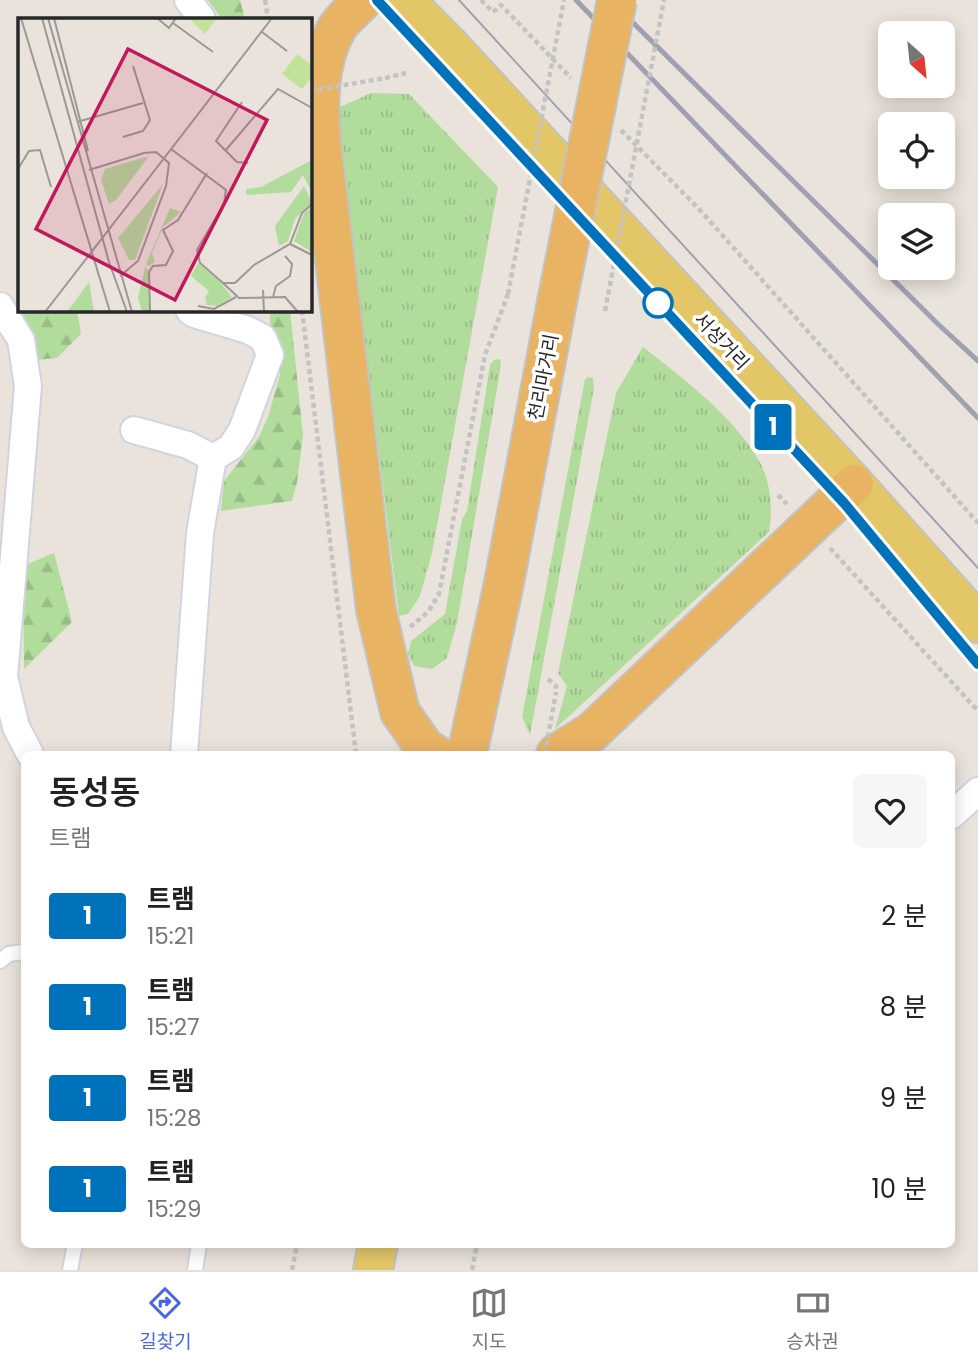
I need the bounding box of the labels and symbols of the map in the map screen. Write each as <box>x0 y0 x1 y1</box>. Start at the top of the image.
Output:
inset map <box>18 18 312 312</box>
north arrow <box>878 21 956 98</box>
unlabelled marker <box>643 288 673 318</box>
street label: 서성거리 <box>688 307 755 376</box>
street label: 천리마거리 <box>522 332 565 423</box>
line badge: 1 <box>750 404 796 450</box>

